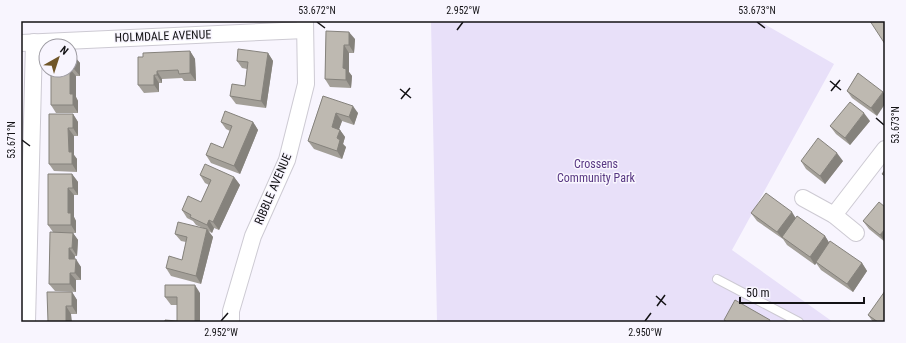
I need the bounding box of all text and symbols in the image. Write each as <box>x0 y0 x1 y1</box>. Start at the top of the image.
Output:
text: 53.672°N <box>298 5 336 16</box>
text: 2.952°W <box>446 5 480 16</box>
text: 53.673°N <box>738 5 776 16</box>
street label: HOLMDALE AVENUE <box>114 27 212 45</box>
north arrow <box>38 38 78 78</box>
text: N <box>57 43 71 58</box>
text: 53.673°N <box>890 106 901 144</box>
text: 53.671°N <box>6 121 17 159</box>
street label: RIBBLE AVENUE <box>252 151 294 227</box>
park label: Crossens Community Park <box>557 157 636 185</box>
scale bar <box>740 279 864 305</box>
text: 50 m <box>746 286 770 300</box>
text: 2.952°W <box>204 327 238 338</box>
text: 2.950°W <box>628 327 662 338</box>

